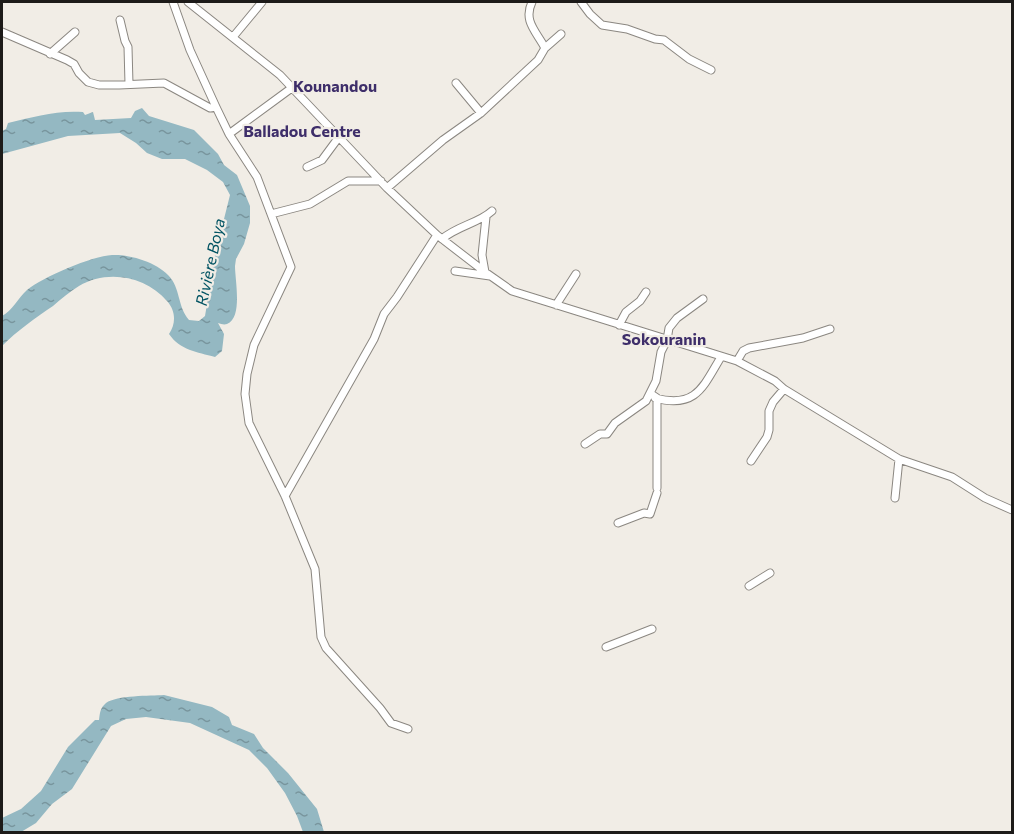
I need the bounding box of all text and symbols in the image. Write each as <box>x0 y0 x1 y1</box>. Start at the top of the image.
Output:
district label: Kounandou <box>293 76 377 95</box>
district label: Balladou Centre <box>243 121 361 140</box>
water label: Rivière Boya <box>191 216 228 307</box>
district label: Sokouranin <box>622 329 706 348</box>

